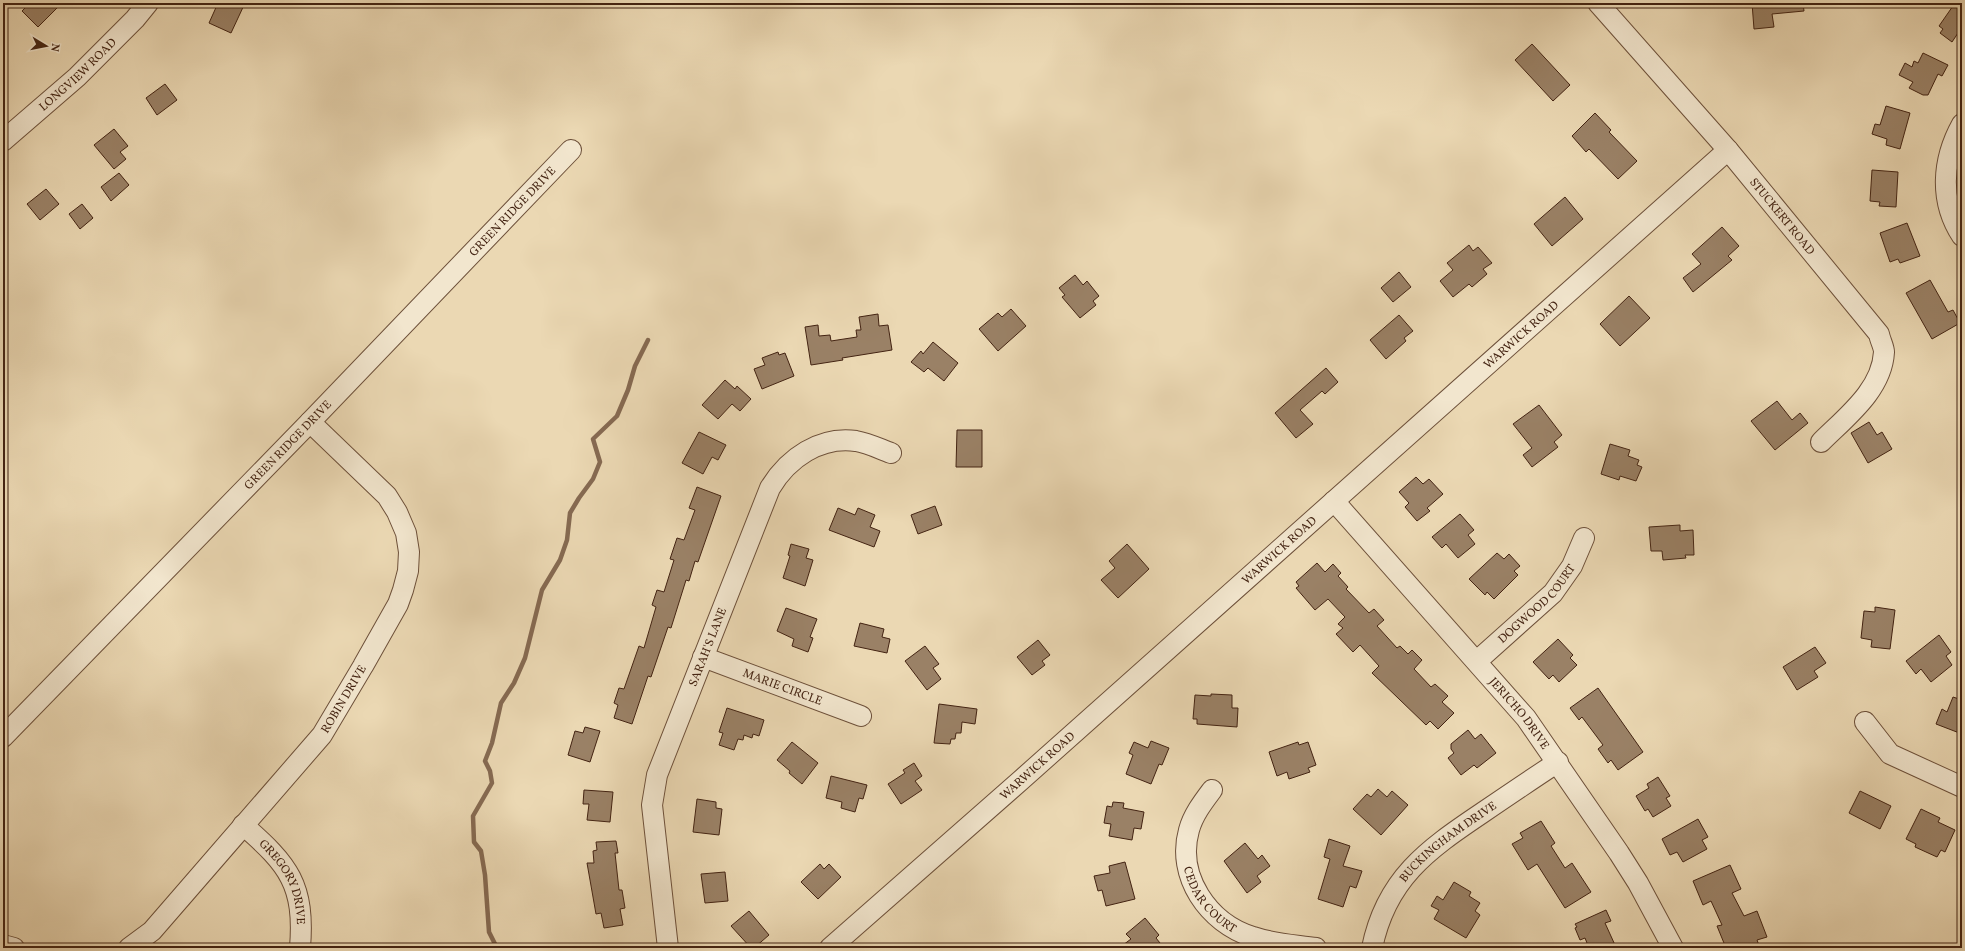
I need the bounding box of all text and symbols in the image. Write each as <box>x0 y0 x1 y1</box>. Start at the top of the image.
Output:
north arrow <box>26 26 66 66</box>
street label: LONGVIEW ROAD <box>36 34 120 114</box>
street label: GREEN RIDGE DRIVE <box>466 163 560 260</box>
street label: STUCKERT ROAD <box>1745 175 1818 259</box>
street label: WARWICK ROAD <box>1481 297 1563 373</box>
street label: GREEN RIDGE DRIVE <box>241 397 336 494</box>
street label: WARWICK ROAD <box>1239 513 1321 589</box>
street label: DOGWOOD COURT <box>1495 561 1580 648</box>
street label: SARAH'S LANE <box>686 605 731 689</box>
street label: ROBIN DRIVE <box>318 662 371 737</box>
street label: MARIE CIRCLE <box>740 666 824 710</box>
street label: JERICHO DRIVE <box>1485 674 1552 753</box>
street label: WARWICK ROAD <box>997 729 1079 804</box>
street label: BUCKINGHAM DRIVE <box>1396 798 1500 886</box>
street label: GREGORY DRIVE <box>255 836 308 925</box>
street label: CEDAR COURT <box>1179 865 1239 937</box>

